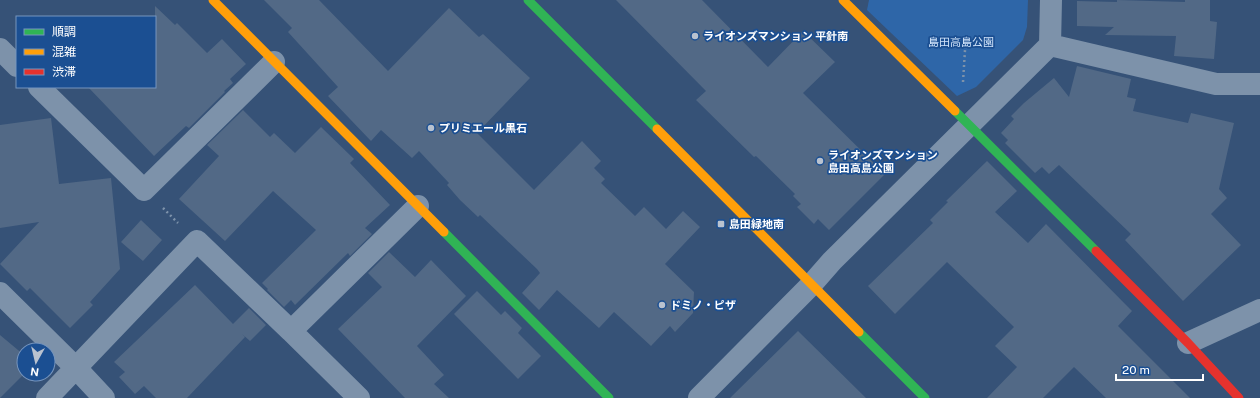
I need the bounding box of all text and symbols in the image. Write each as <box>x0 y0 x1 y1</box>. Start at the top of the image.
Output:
legend <box>16 16 156 88</box>
text: 順調 <box>52 25 76 39</box>
place label: ライオンズマンション 平針南 <box>703 30 848 42</box>
marker: ライオンズマンション 平針南 <box>690 31 700 41</box>
park label: 島田高島公園 <box>928 36 994 48</box>
text: 混雑 <box>52 45 76 59</box>
text: 渋滞 <box>52 65 76 79</box>
place label: プリミエール黒石 <box>439 122 527 134</box>
marker: プリミエール黒石 <box>426 123 436 133</box>
place label: ライオンズマンション 島田高島公園 <box>828 149 938 174</box>
marker: ライオンズマンション 島田高島公園 <box>815 156 825 166</box>
place label: 島田緑地南 <box>729 218 784 230</box>
marker: 島田緑地南 <box>716 219 726 229</box>
place label: ドミノ・ピザ <box>670 299 736 311</box>
marker: ドミノ・ピザ <box>657 300 667 310</box>
north arrow <box>16 342 56 382</box>
scale bar <box>1116 356 1203 382</box>
text: 20 m <box>1122 363 1150 377</box>
text: N <box>30 365 40 378</box>

